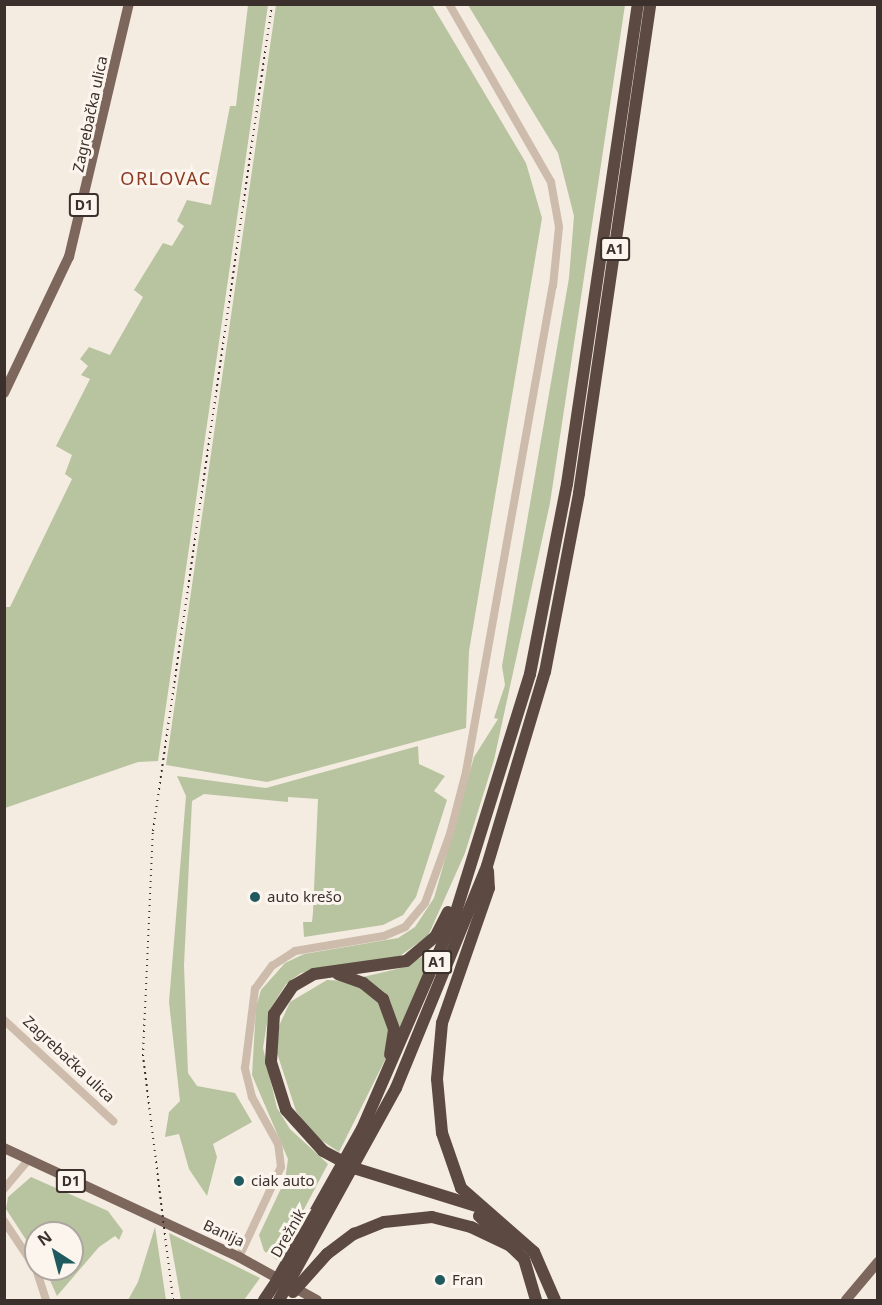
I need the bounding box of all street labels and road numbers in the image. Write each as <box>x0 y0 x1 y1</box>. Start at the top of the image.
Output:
street label: Zagrebačka ulica <box>69 54 111 174</box>
road number: D1 <box>68 194 100 216</box>
road number: A1 <box>600 238 630 260</box>
road number: A1 <box>422 951 452 973</box>
street label: Zagrebačka ulica <box>20 1012 118 1106</box>
road number: D1 <box>54 1170 88 1192</box>
street label: Drežnik <box>267 1205 309 1261</box>
street label: Banija <box>200 1216 248 1250</box>

